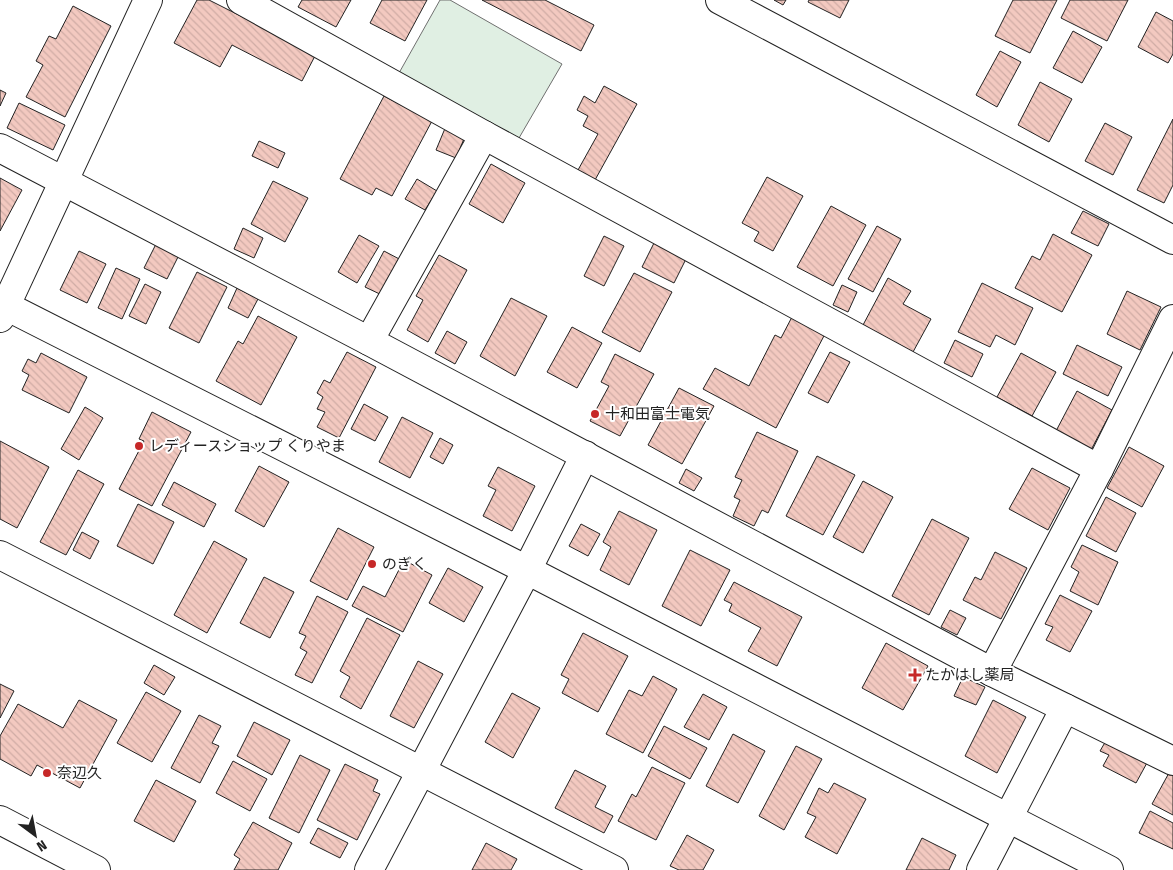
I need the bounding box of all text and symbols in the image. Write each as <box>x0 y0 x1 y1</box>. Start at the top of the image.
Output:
place label: 十和田富士電気 <box>605 405 710 423</box>
marker: 十和田富士電気 <box>589 408 601 420</box>
place label: レディースショップ くりやま <box>149 437 346 455</box>
marker: レディースショップ くりやま <box>133 440 145 452</box>
place label: のぎく <box>382 555 427 573</box>
marker: のぎく <box>366 558 378 570</box>
place label: たかはし薬局 <box>925 666 1014 684</box>
marker: たかはし薬局 <box>909 669 921 681</box>
place label: 奈辺久 <box>57 764 102 782</box>
marker: 奈辺久 <box>41 767 53 779</box>
north arrow <box>10 810 60 860</box>
text: N <box>34 836 50 855</box>

